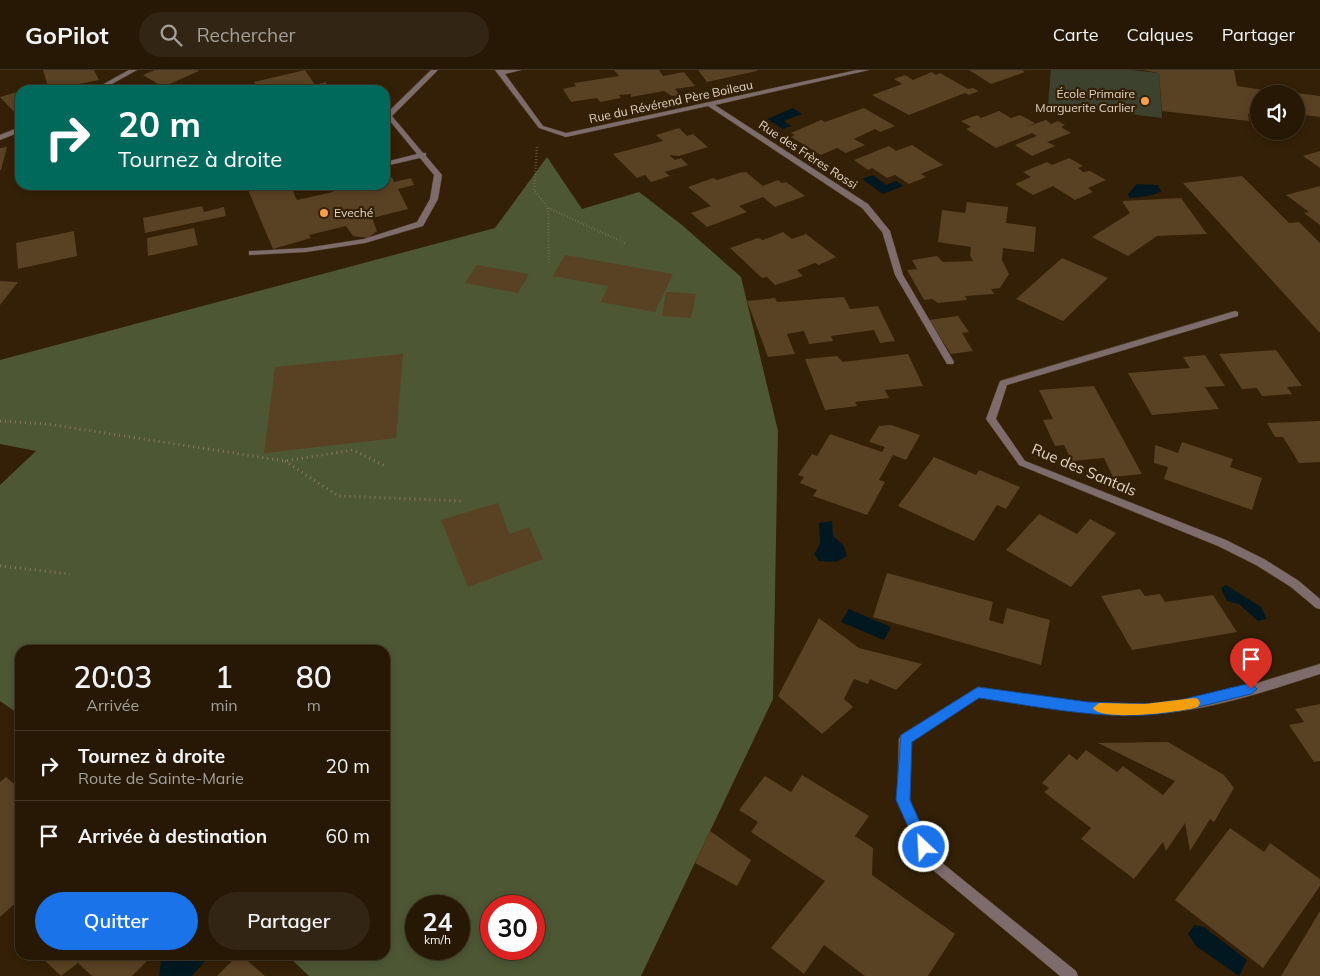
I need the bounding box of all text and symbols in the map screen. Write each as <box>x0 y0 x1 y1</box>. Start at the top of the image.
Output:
search box <box>139 12 489 57</box>
text: GoPilot <box>25 20 109 50</box>
icon: search <box>157 21 185 49</box>
text: Rechercher <box>197 23 295 47</box>
text: Carte <box>1053 23 1099 46</box>
text: Calques <box>1127 23 1194 46</box>
text: Partager <box>1222 23 1295 46</box>
street label: Rue du Révérend Père Boileau <box>588 77 754 126</box>
map controls <box>1250 85 1305 140</box>
button: sound <box>1250 85 1305 140</box>
place label: École Primaire Marguerite Carlier <box>1035 86 1136 115</box>
marker: École Primaire Marguerite Carlier <box>1139 95 1151 107</box>
text: 20 m <box>118 102 201 146</box>
icon: right <box>35 105 100 170</box>
street label: Rue des Frères Rossi <box>756 117 861 192</box>
text: Tournez à droite <box>118 145 282 173</box>
place label: Eveché <box>334 205 373 220</box>
marker: Eveché <box>318 207 330 219</box>
street label: Rue des Santals <box>1029 439 1139 500</box>
pin <box>1230 638 1272 689</box>
icon: arrive <box>1237 645 1265 673</box>
text: 20:03 <box>73 658 152 696</box>
text: 1 <box>215 658 233 696</box>
text: 80 <box>296 658 332 696</box>
text: Arrivée <box>86 695 139 715</box>
text: min <box>210 695 238 715</box>
text: m <box>307 695 321 715</box>
text: Tournez à droite <box>78 744 225 768</box>
icon: right <box>35 752 63 780</box>
text: 20 m <box>326 754 370 778</box>
text: Route de Sainte-Marie <box>78 768 244 788</box>
position arrow <box>897 820 949 872</box>
icon: arrive <box>35 822 63 850</box>
text: Arrivée à destination <box>78 824 267 848</box>
text: 60 m <box>326 824 370 848</box>
button: Quitter <box>35 892 198 950</box>
button: Partager <box>208 892 370 950</box>
speed limit sign: 30 <box>480 895 545 960</box>
text: 24 <box>422 906 453 937</box>
text: km/h <box>424 932 451 947</box>

